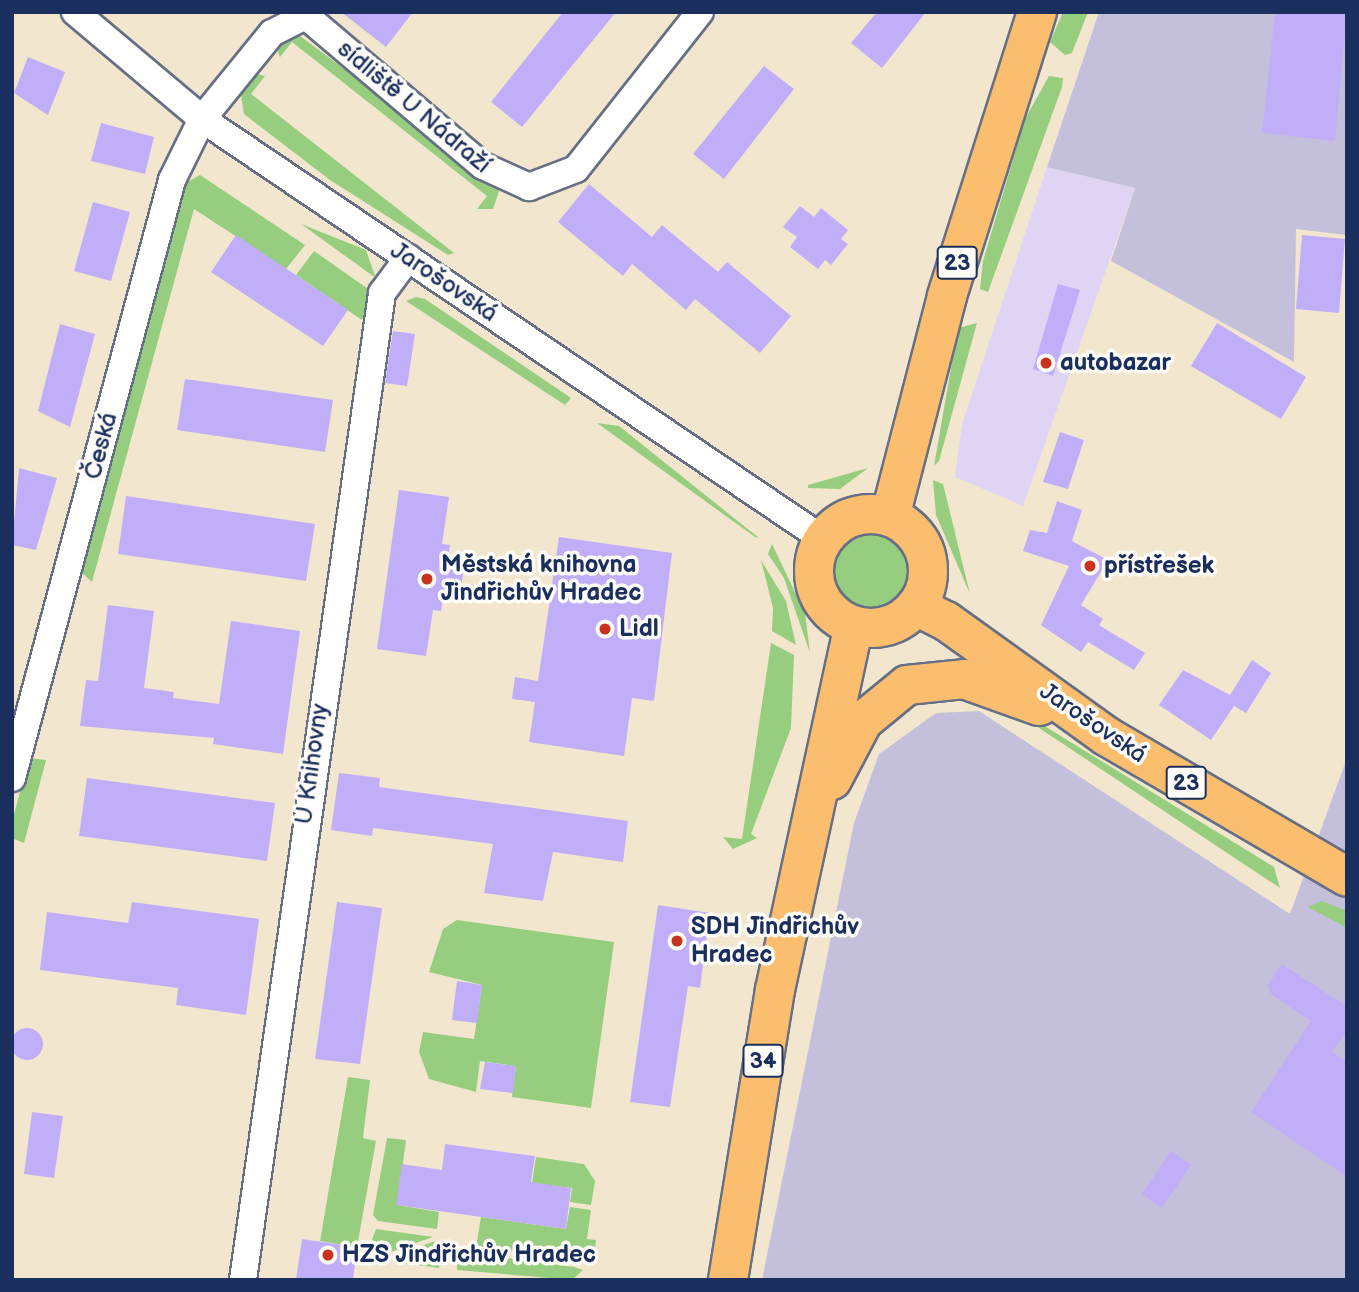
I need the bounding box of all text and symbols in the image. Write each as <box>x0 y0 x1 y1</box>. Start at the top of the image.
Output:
street label: sídliště U Nádraží <box>332 35 496 179</box>
street label: Jarošovská <box>385 236 503 328</box>
road number: 23 <box>936 244 978 282</box>
place label: autobazar <box>1060 349 1171 377</box>
marker: autobazar <box>1038 355 1054 371</box>
street label: Česká <box>78 409 124 483</box>
place label: Městská knihovna Jindřichův Hradec <box>441 551 641 607</box>
place label: přístřešek <box>1104 552 1214 580</box>
marker: přístřešek <box>1082 558 1098 574</box>
marker: Městská knihovna Jindřichův Hradec <box>419 571 435 587</box>
place label: Lidl <box>619 615 659 643</box>
marker: Lidl <box>597 621 613 637</box>
street label: Jarošovská <box>1034 677 1152 769</box>
street label: U Knihovny <box>289 702 335 826</box>
road number: 23 <box>1165 764 1207 803</box>
place label: SDH Jindřichův Hradec <box>691 913 859 969</box>
marker: SDH Jindřichův Hradec <box>669 933 685 949</box>
road number: 34 <box>742 1042 784 1080</box>
place label: HZS Jindřichův Hradec <box>342 1241 596 1269</box>
marker: HZS Jindřichův Hradec <box>320 1247 336 1263</box>

